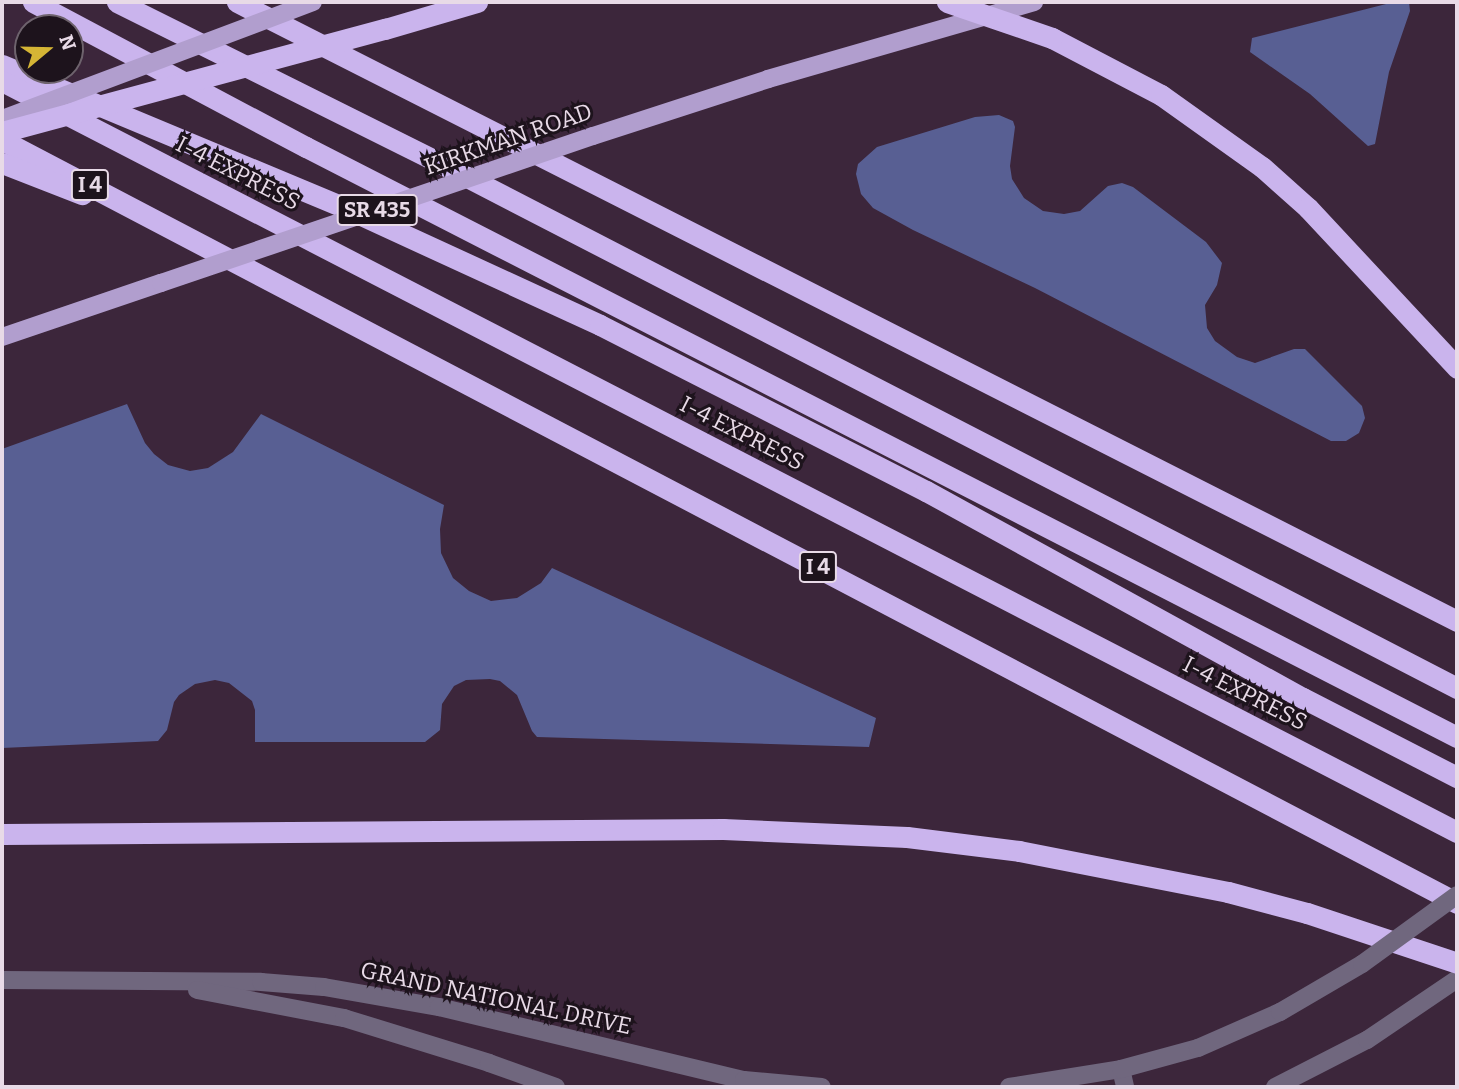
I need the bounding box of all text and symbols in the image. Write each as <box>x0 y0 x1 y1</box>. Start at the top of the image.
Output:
north arrow <box>14 14 84 84</box>
text: N <box>54 32 81 53</box>
street label: KIRKMAN ROAD <box>420 97 596 181</box>
street label: I-4 EXPRESS <box>171 130 305 216</box>
road number: I 4 <box>71 168 109 202</box>
road number: SR 435 <box>335 192 419 228</box>
street label: I-4 EXPRESS <box>675 390 809 476</box>
road number: I 4 <box>799 550 837 584</box>
street label: I-4 EXPRESS <box>1178 650 1312 736</box>
street label: GRAND NATIONAL DRIVE <box>358 956 634 1040</box>

